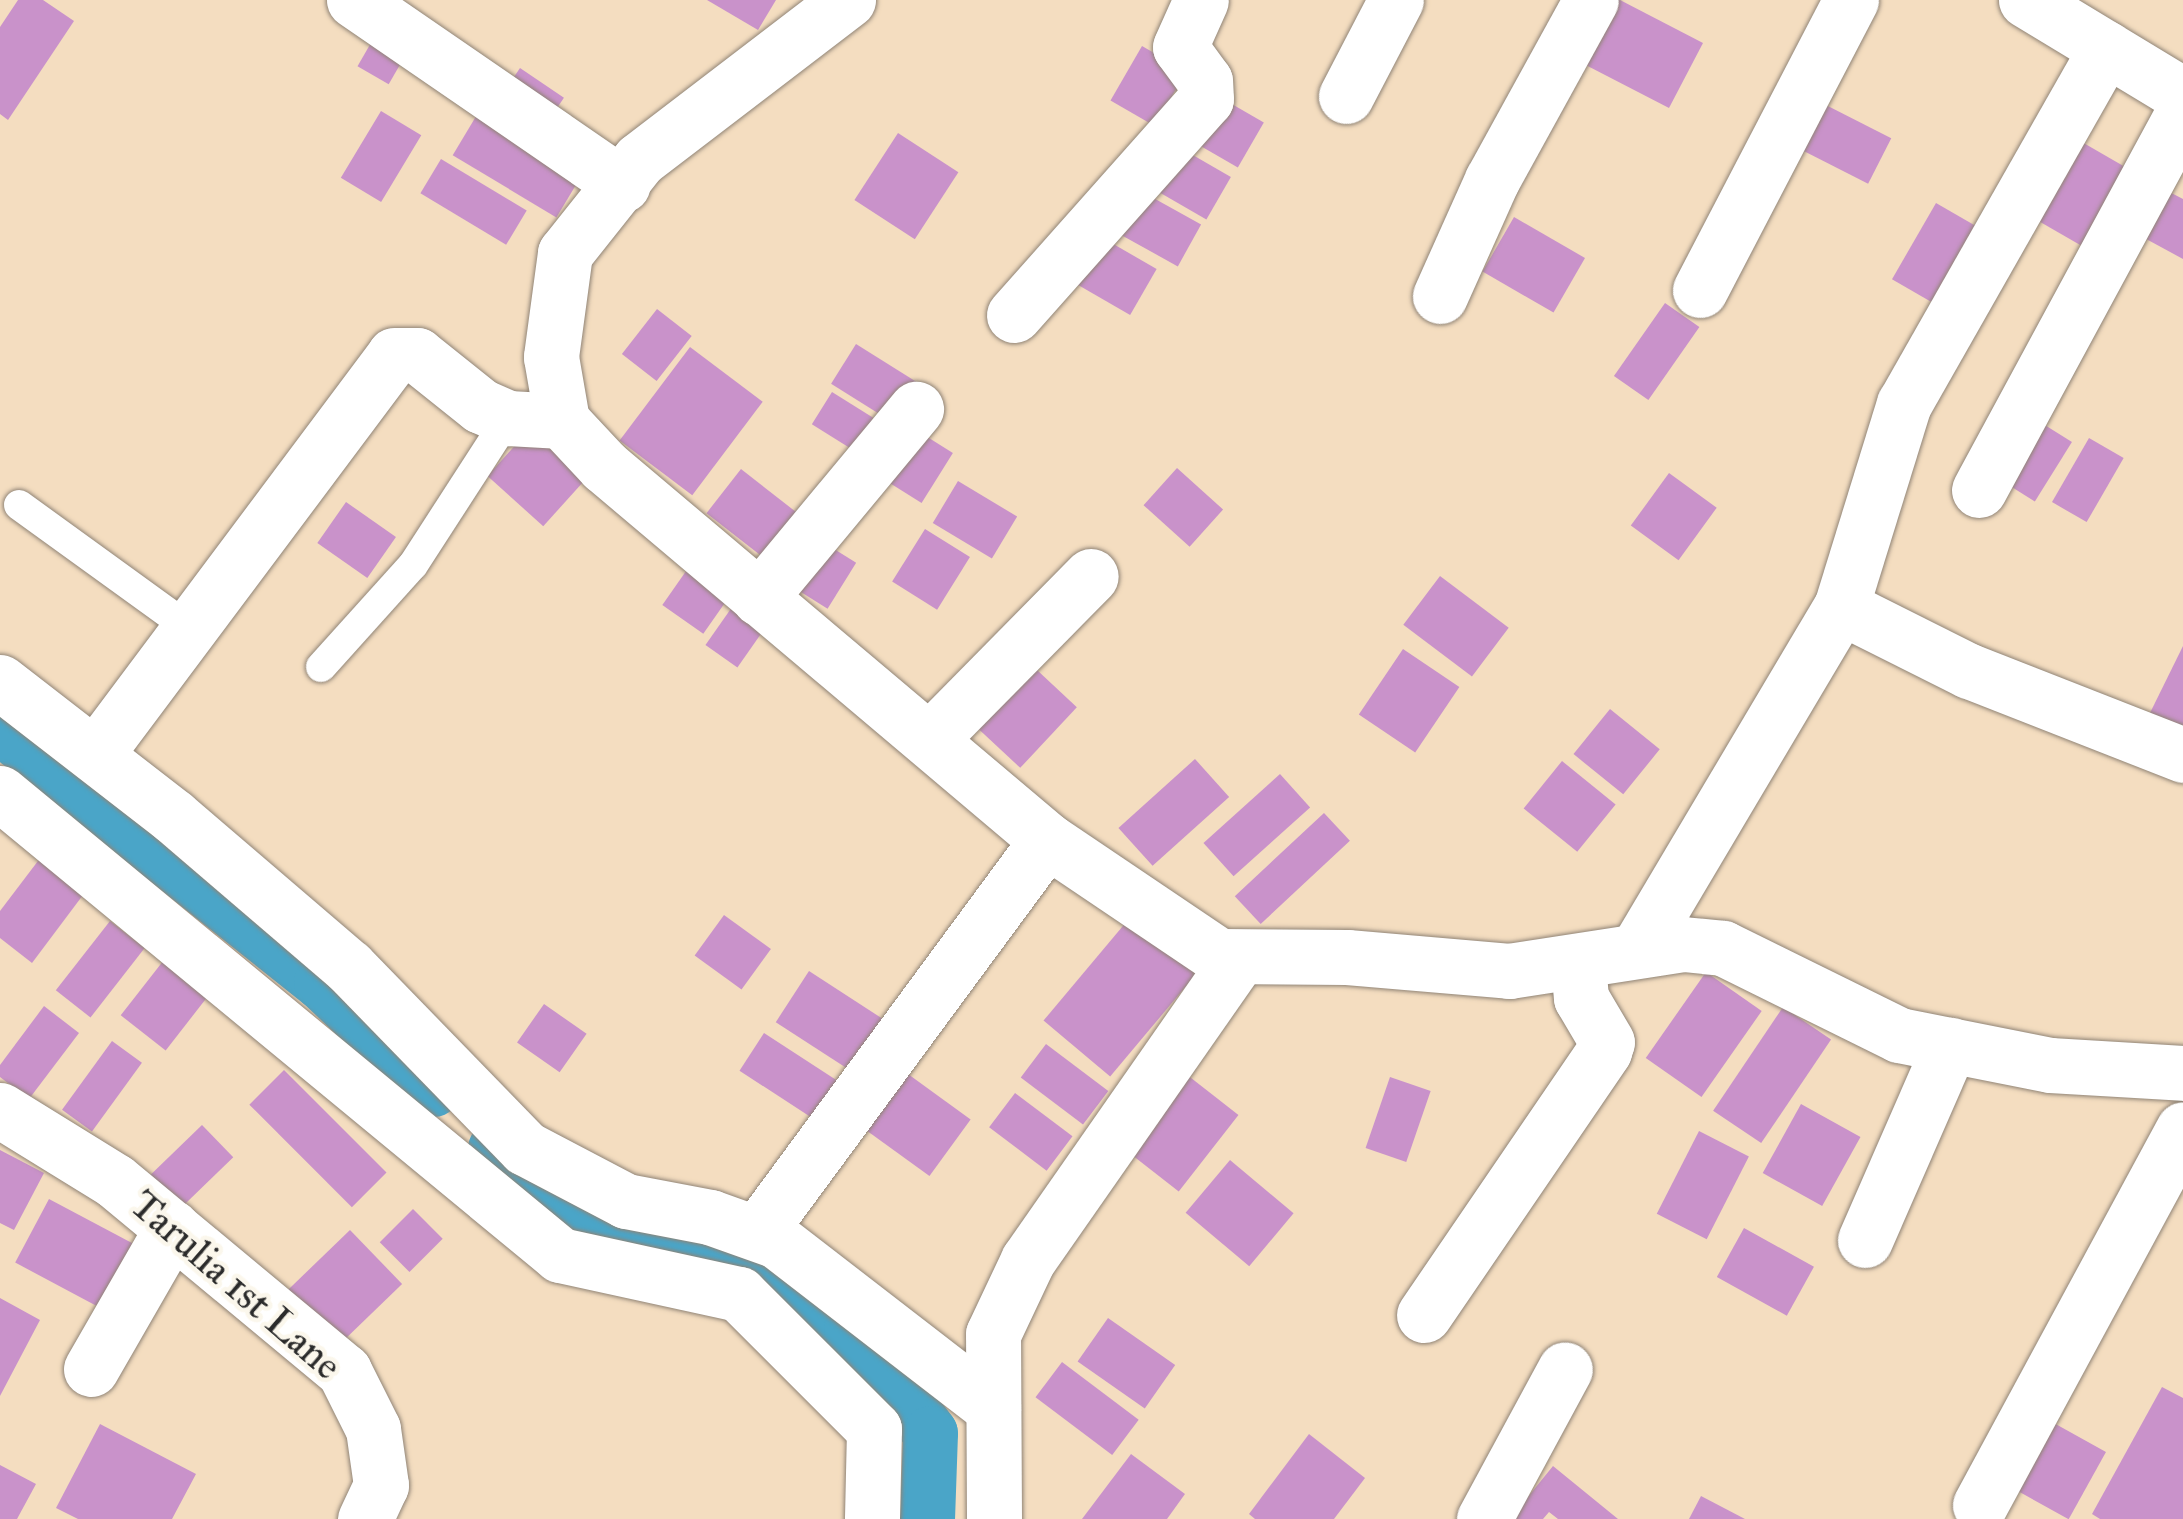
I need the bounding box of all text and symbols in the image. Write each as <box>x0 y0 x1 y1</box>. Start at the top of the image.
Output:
street label: Tarulia 1st Lane <box>121 1180 351 1390</box>

